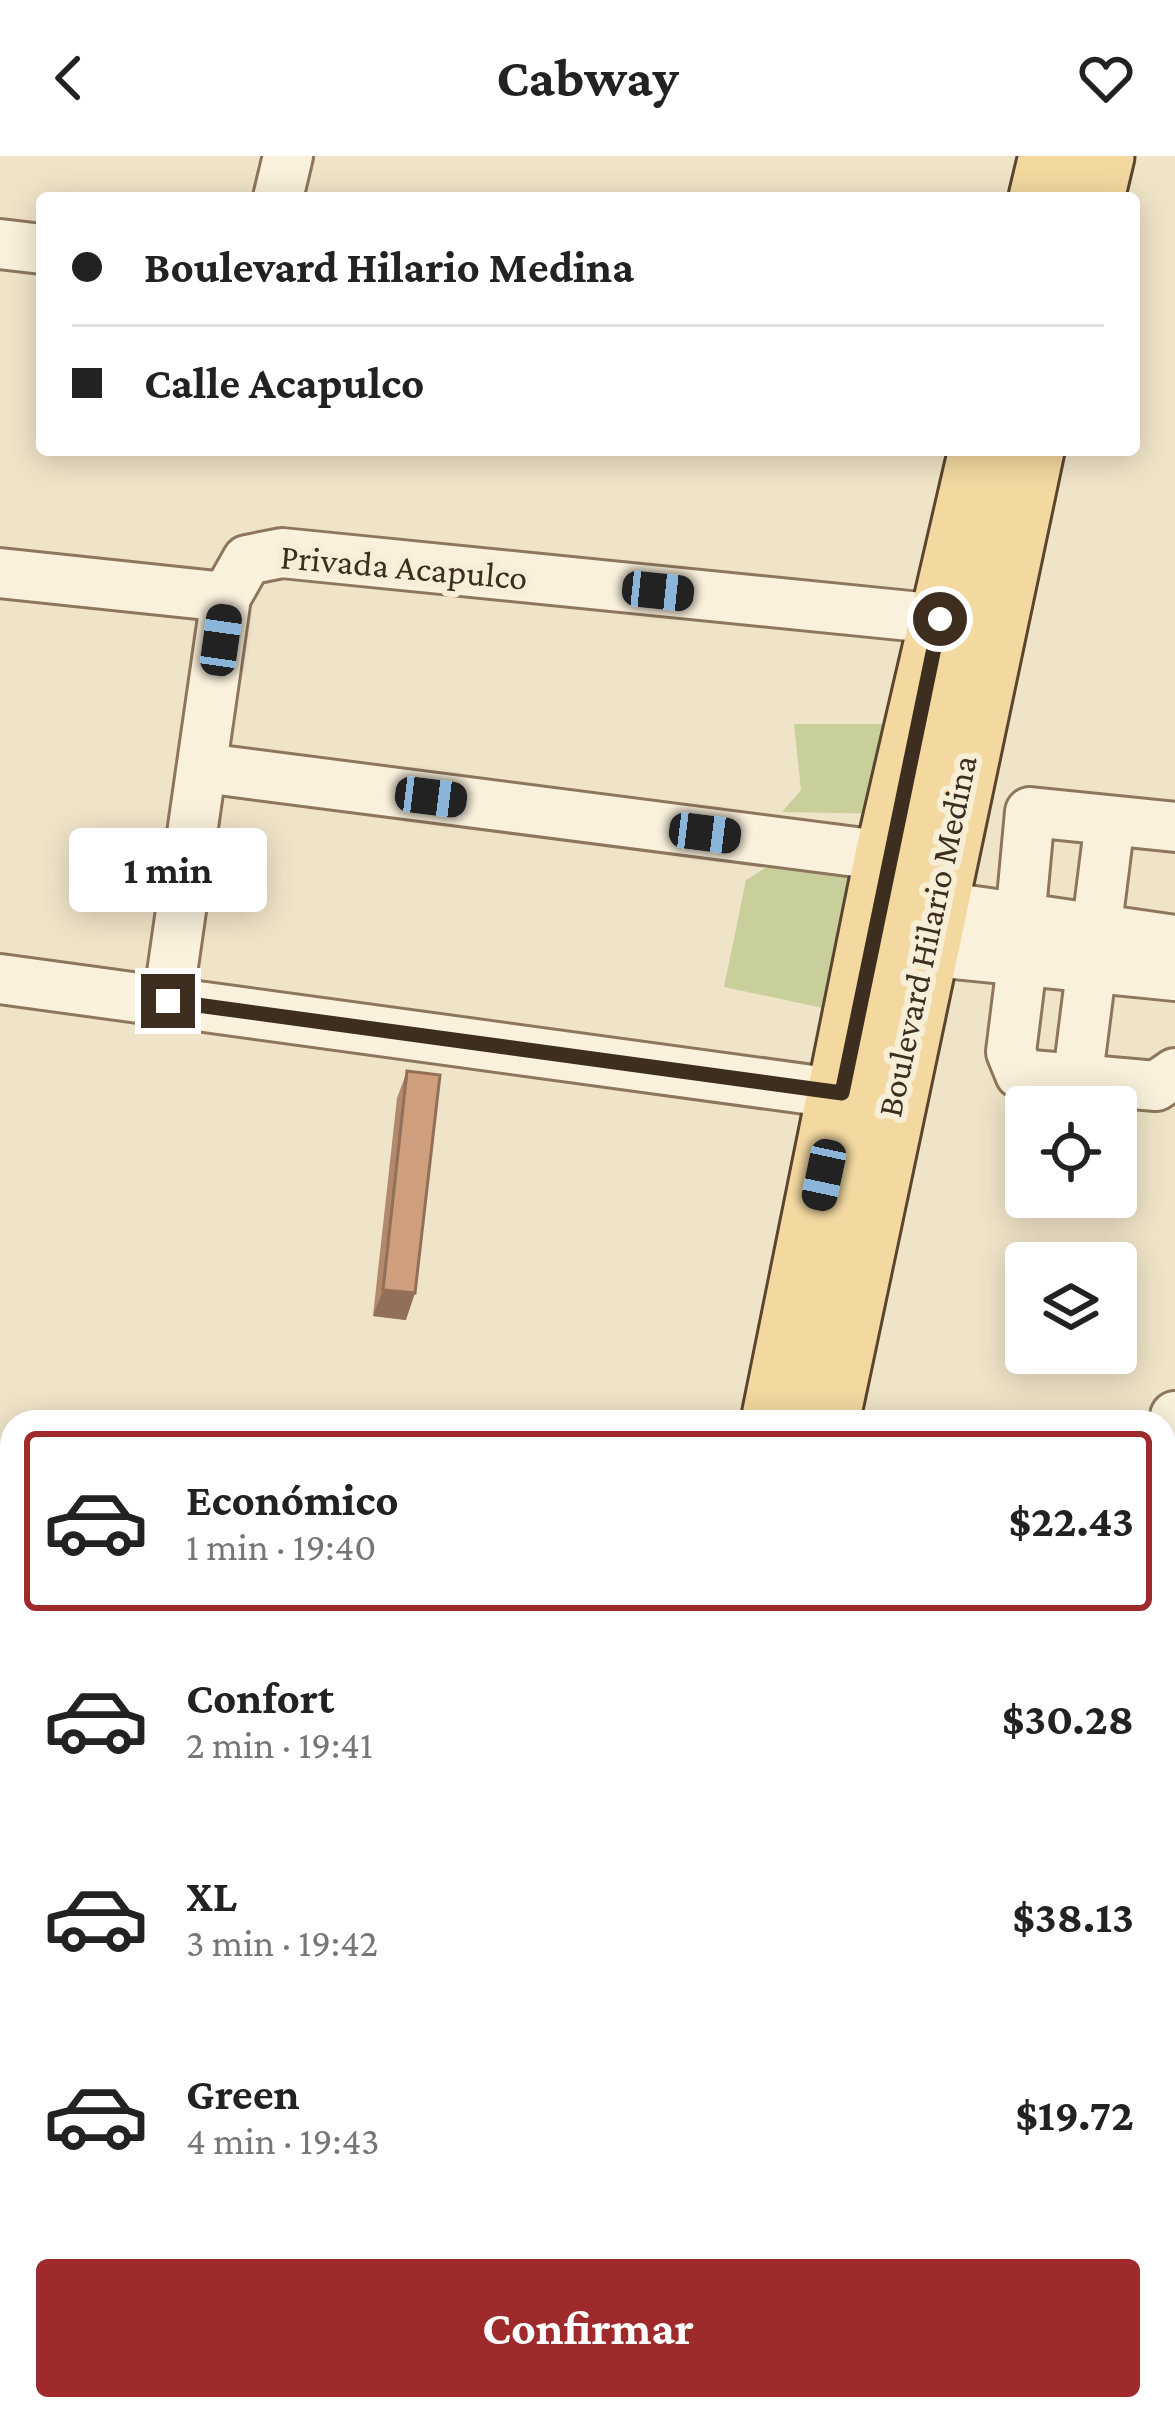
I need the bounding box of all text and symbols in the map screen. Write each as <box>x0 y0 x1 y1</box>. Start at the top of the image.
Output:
icon: back <box>36 45 102 111</box>
icon: heart <box>1073 45 1139 111</box>
text: Cabway <box>496 48 679 108</box>
text: Boulevard Hilario Medina <box>144 242 634 292</box>
text: Calle Acapulco <box>144 358 424 408</box>
street label: Privada Acapulco <box>279 536 529 598</box>
car <box>620 569 696 613</box>
route start <box>913 592 967 646</box>
car <box>198 602 244 678</box>
street label: Boulevard Hilario Medina <box>869 752 985 1120</box>
car <box>393 775 469 819</box>
car <box>667 811 743 855</box>
callout: 1 min <box>69 827 267 911</box>
text: 1 min <box>124 848 212 891</box>
route end <box>141 974 195 1028</box>
map controls <box>1005 1086 1137 1374</box>
button: locate <box>1005 1086 1137 1218</box>
car <box>799 1136 849 1214</box>
button: layers <box>1005 1242 1137 1374</box>
icon: car <box>42 1467 150 1575</box>
text: Económico <box>186 1475 399 1525</box>
text: $22.43 <box>1009 1496 1134 1546</box>
text: 1 min · 19:40 <box>186 1525 376 1568</box>
icon: car <box>42 1665 150 1773</box>
text: Confort <box>186 1673 334 1723</box>
text: $30.28 <box>1002 1694 1134 1744</box>
text: 2 min · 19:41 <box>186 1723 373 1766</box>
icon: car <box>42 1863 150 1971</box>
text: XL <box>186 1871 237 1921</box>
text: $38.13 <box>1012 1892 1134 1942</box>
text: 3 min · 19:42 <box>186 1921 378 1964</box>
icon: car <box>42 2061 150 2169</box>
text: Green <box>186 2069 300 2119</box>
text: $19.72 <box>1015 2090 1134 2140</box>
text: 4 min · 19:43 <box>186 2119 379 2162</box>
button: Confirmar <box>36 2259 1140 2397</box>

